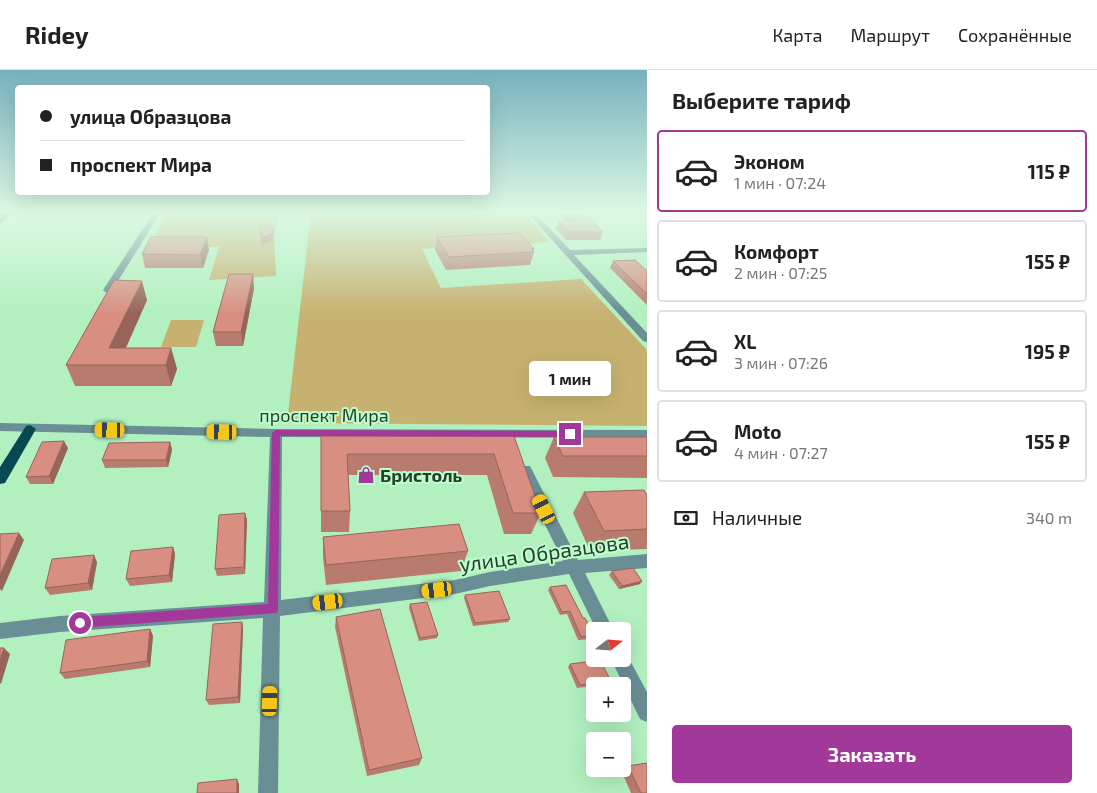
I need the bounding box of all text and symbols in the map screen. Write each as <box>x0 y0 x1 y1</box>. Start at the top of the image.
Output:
text: Ridey <box>25 20 88 49</box>
text: Карта <box>772 24 822 46</box>
text: Маршрут <box>850 24 930 46</box>
text: Сохранённые <box>958 24 1072 46</box>
text: Выберите тариф <box>672 87 851 113</box>
text: улица Образцова <box>70 105 231 128</box>
icon: car <box>674 149 719 194</box>
text: Эконом <box>734 150 805 173</box>
text: проспект Мира <box>70 153 212 176</box>
text: 115 ₽ <box>1028 160 1070 183</box>
text: 1 мин · 07:24 <box>734 173 826 192</box>
icon: car <box>674 239 719 284</box>
text: Комфорт <box>734 240 819 263</box>
text: 155 ₽ <box>1025 250 1070 273</box>
text: 2 мин · 07:25 <box>734 263 827 282</box>
icon: car <box>674 329 719 374</box>
text: XL <box>734 330 756 353</box>
text: 195 ₽ <box>1025 340 1070 363</box>
text: 3 мин · 07:26 <box>734 353 828 372</box>
callout: 1 мин <box>529 362 611 396</box>
text: 1 мин <box>549 369 591 388</box>
street label: проспект Мира <box>259 404 389 426</box>
icon: car <box>674 419 719 464</box>
text: Moto <box>734 420 782 443</box>
car <box>94 422 125 438</box>
route end <box>559 423 581 445</box>
car <box>206 424 237 440</box>
text: 155 ₽ <box>1025 430 1070 453</box>
text: 4 мин · 07:27 <box>734 443 828 462</box>
place label: Бристоль <box>380 464 463 486</box>
shop icon: Бристоль <box>356 465 376 485</box>
car <box>530 492 557 526</box>
icon: cash <box>672 504 700 532</box>
text: Наличные <box>712 506 802 529</box>
text: 340 m <box>1026 508 1072 527</box>
street label: улица Образцова <box>457 528 631 577</box>
car <box>421 581 452 599</box>
car <box>312 593 343 611</box>
route start <box>69 612 91 634</box>
north arrow <box>586 622 631 668</box>
map controls <box>586 622 631 777</box>
button: + <box>586 677 631 722</box>
car <box>261 686 278 716</box>
button: Заказать <box>672 725 1072 783</box>
button: − <box>586 732 631 777</box>

